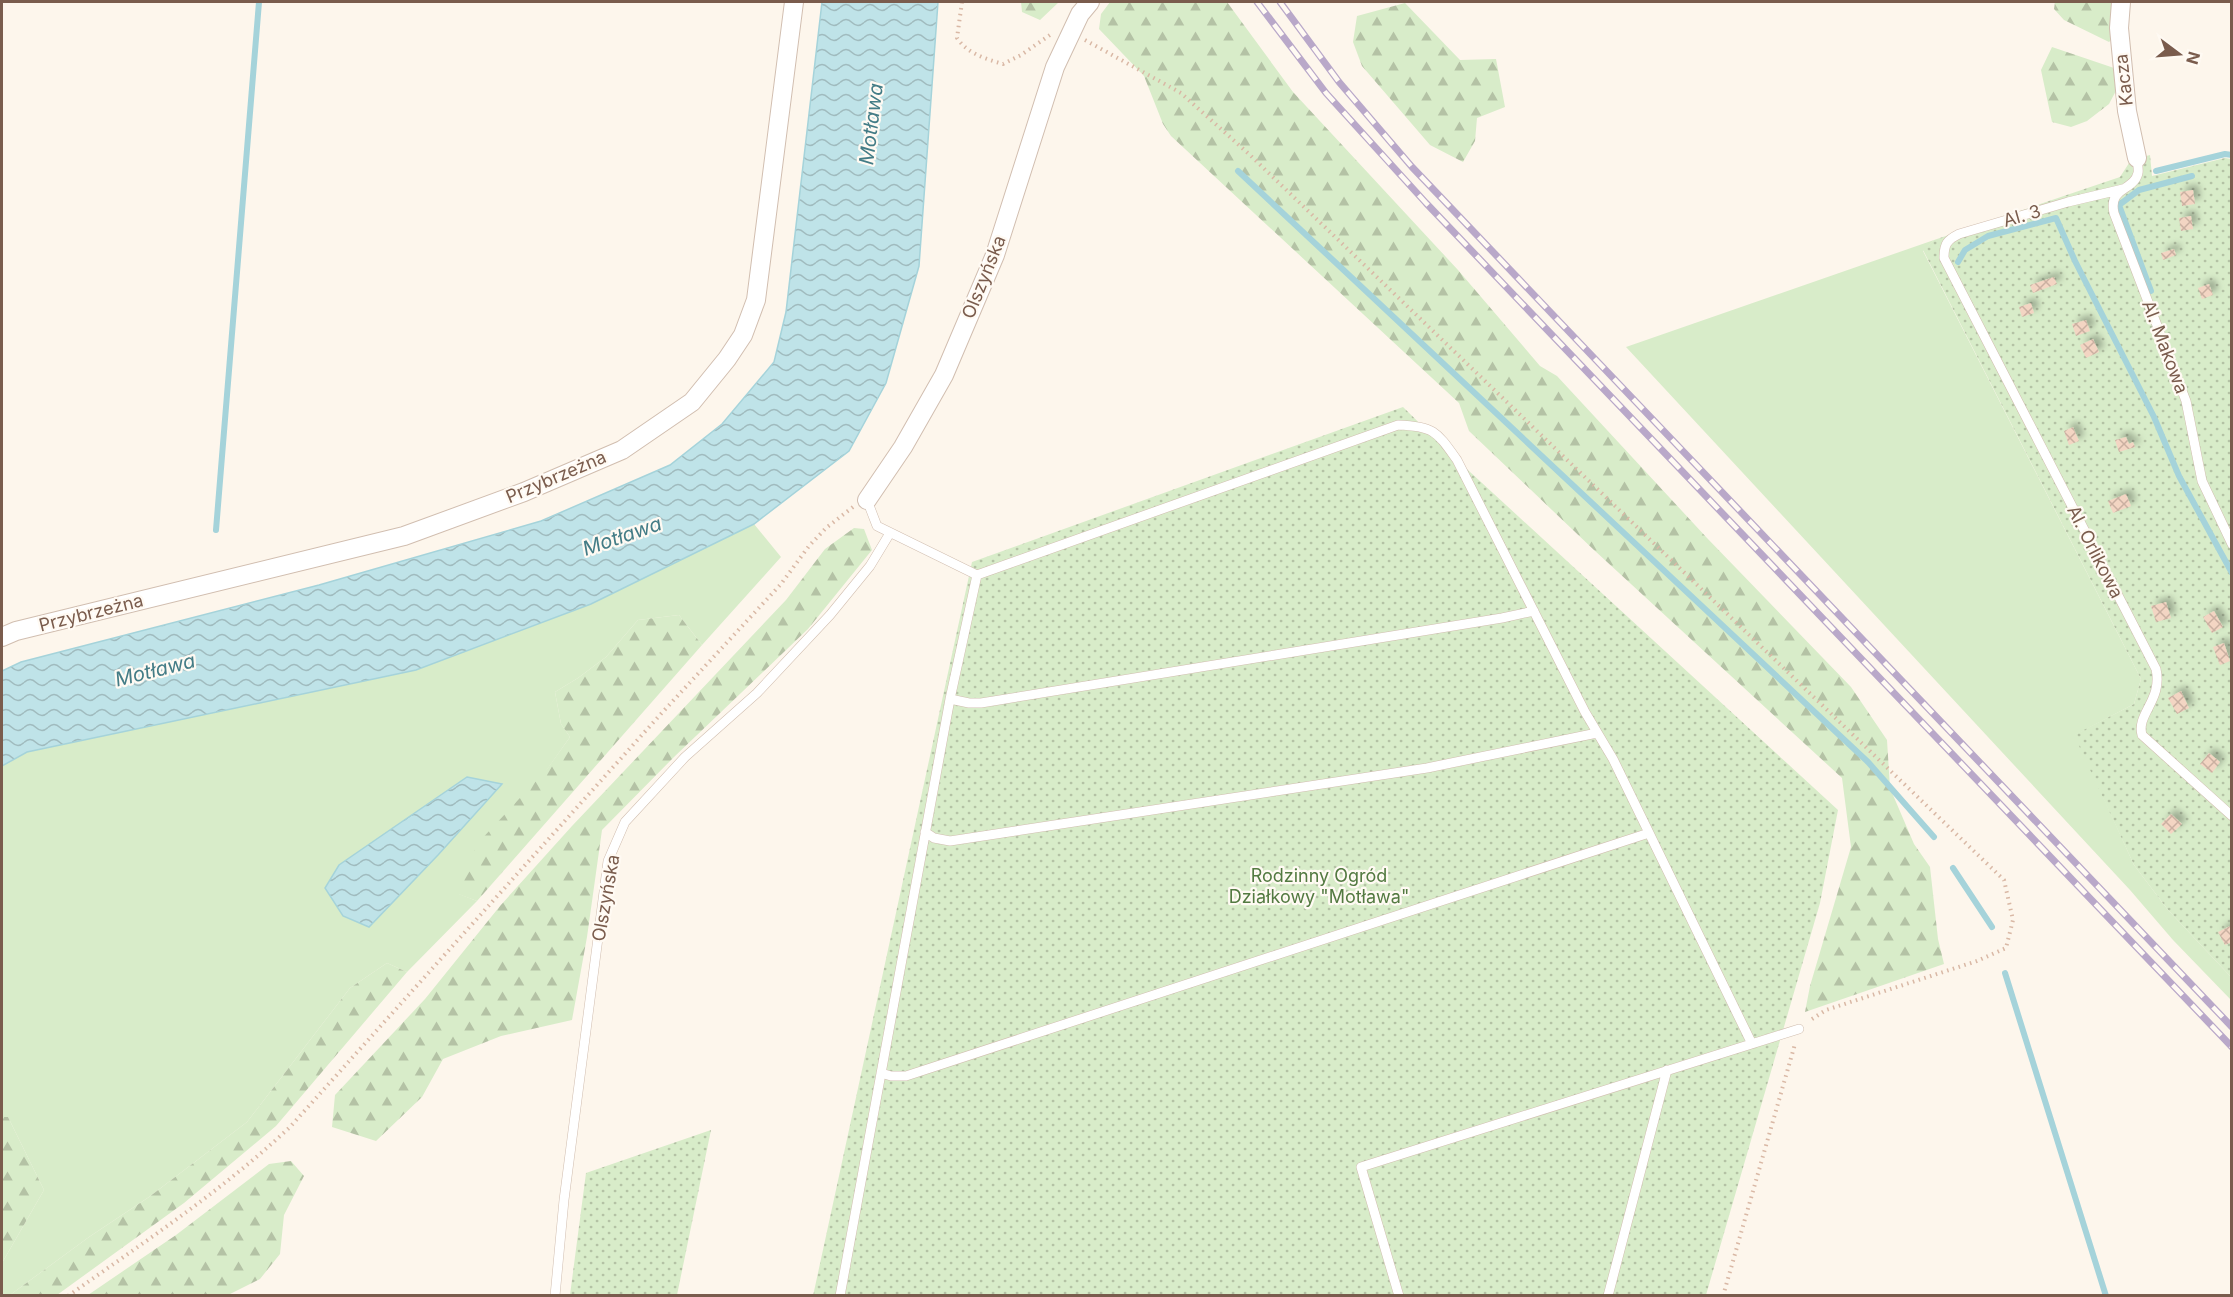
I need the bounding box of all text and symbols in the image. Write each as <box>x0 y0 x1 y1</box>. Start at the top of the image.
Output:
north arrow <box>2149 24 2209 84</box>
text: N <box>2182 50 2205 67</box>
street label: Kacza <box>2110 53 2137 107</box>
water label: Motława <box>854 82 888 166</box>
street label: Al. 3 <box>2001 200 2043 231</box>
street label: Olszyńska <box>957 232 1010 321</box>
street label: Al. Makowa <box>2138 297 2193 396</box>
street label: Przybrzeżna <box>503 446 609 507</box>
street label: Al. Orlikowa <box>2063 502 2128 602</box>
water label: Motława <box>579 511 665 561</box>
street label: Przybrzeżna <box>37 589 145 636</box>
water label: Motława <box>112 648 198 692</box>
street label: Olszyńska <box>588 853 623 943</box>
park label: Rodzinny Ogród Działkowy "Motława" <box>1229 865 1409 907</box>

